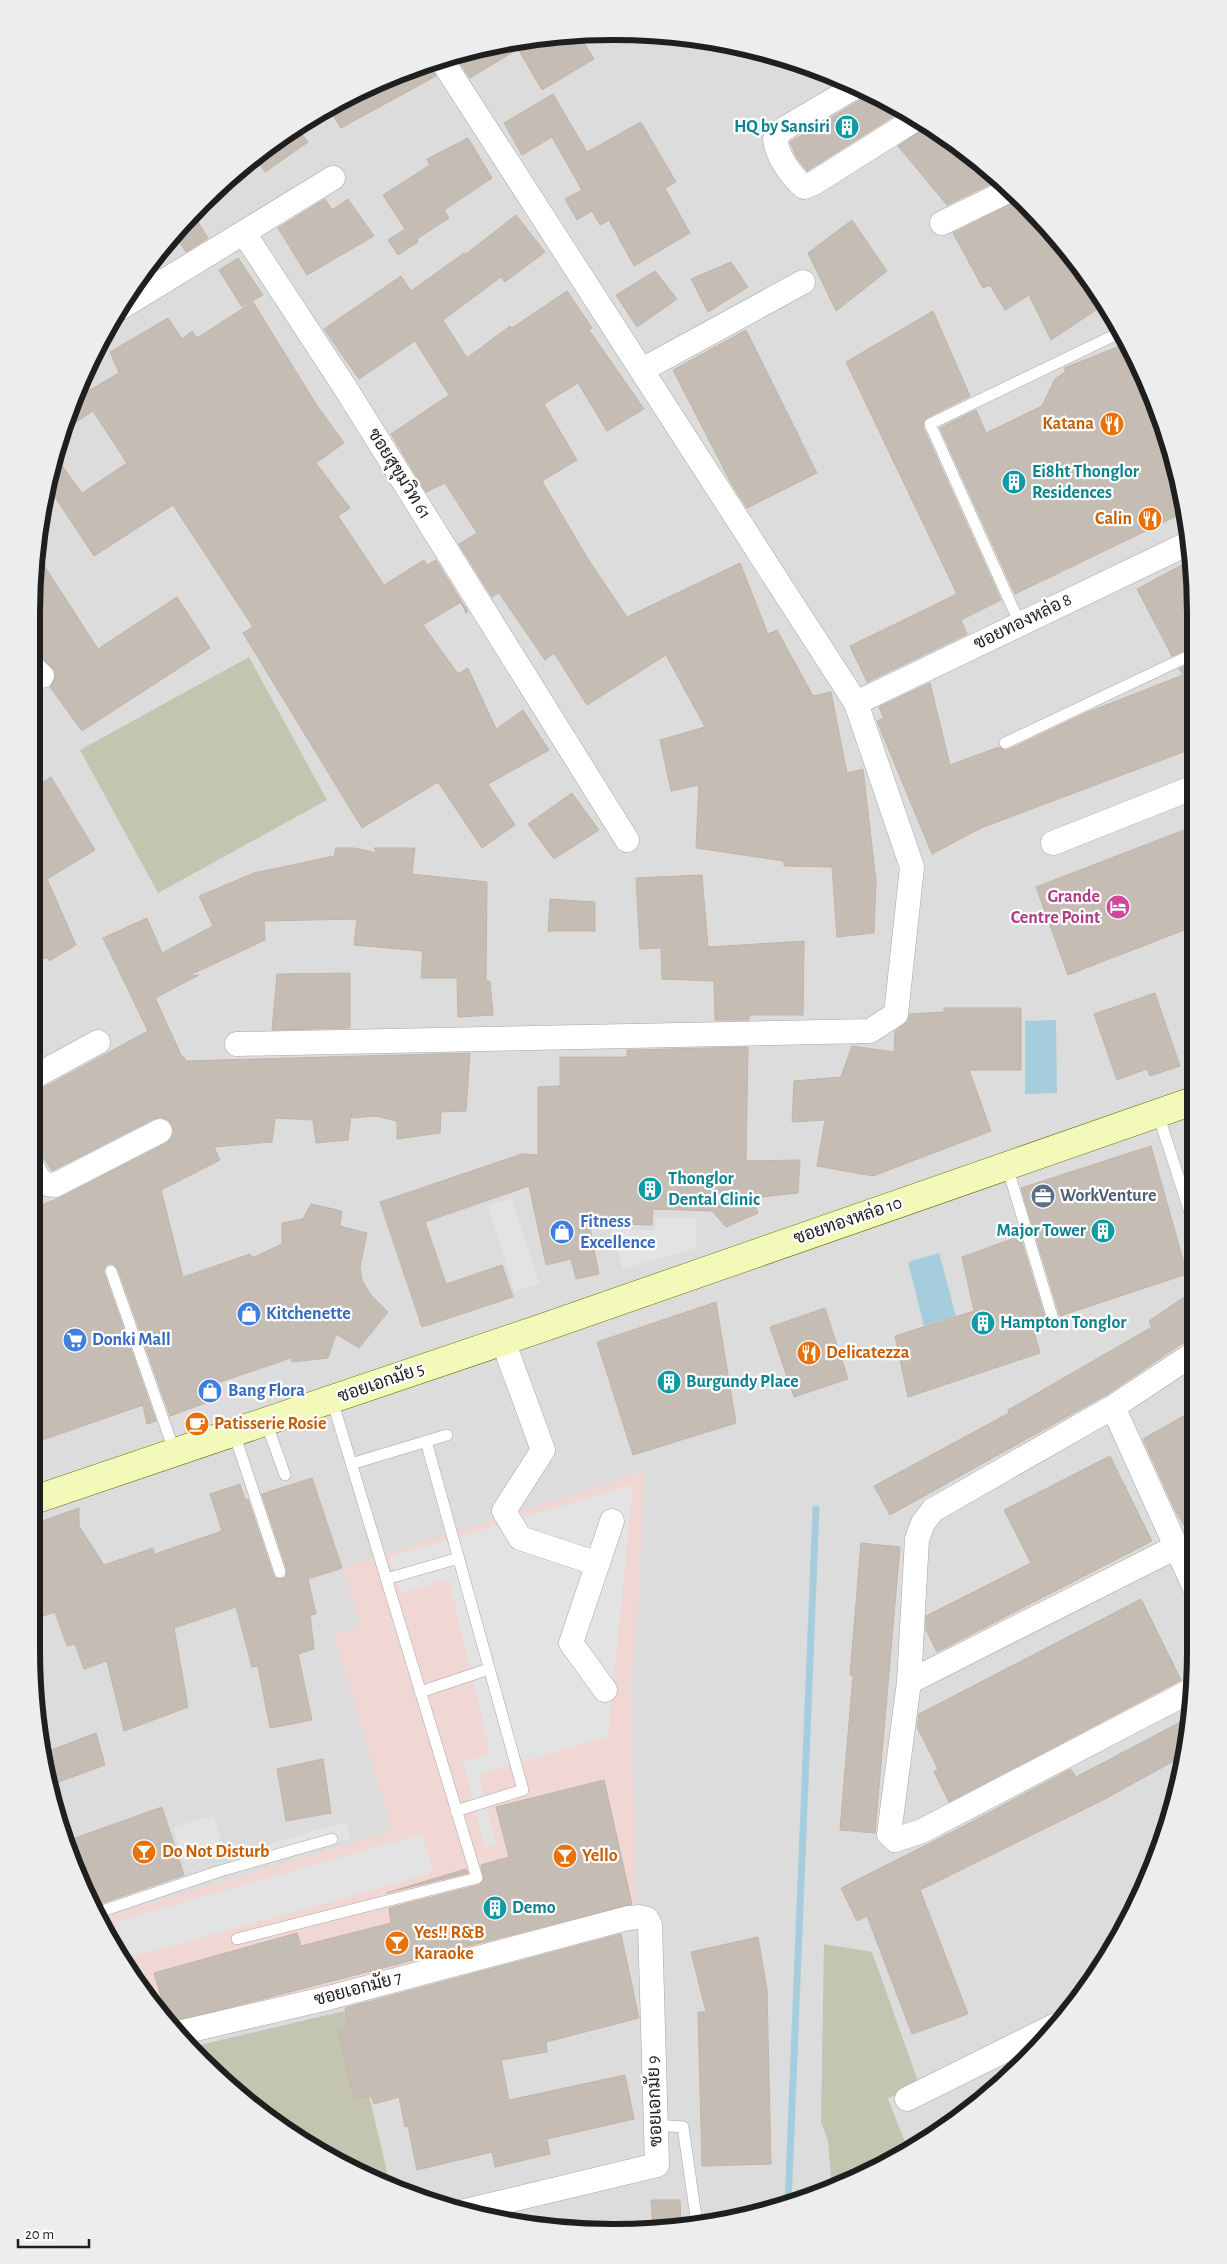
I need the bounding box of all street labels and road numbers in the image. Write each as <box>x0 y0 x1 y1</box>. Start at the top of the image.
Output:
street label: ซอยสุขุมวิท 61 <box>362 424 436 523</box>
street label: ซอยทองหล่อ 8 <box>969 587 1075 653</box>
street label: ซอยทองหล่อ 10 <box>790 1190 905 1248</box>
street label: ซอยเอกมัย 5 <box>334 1357 427 1406</box>
street label: ซอยเอกมัย 7 <box>311 1966 404 2009</box>
street label: ซอยเอกมัย 9 <box>641 2055 666 2147</box>

